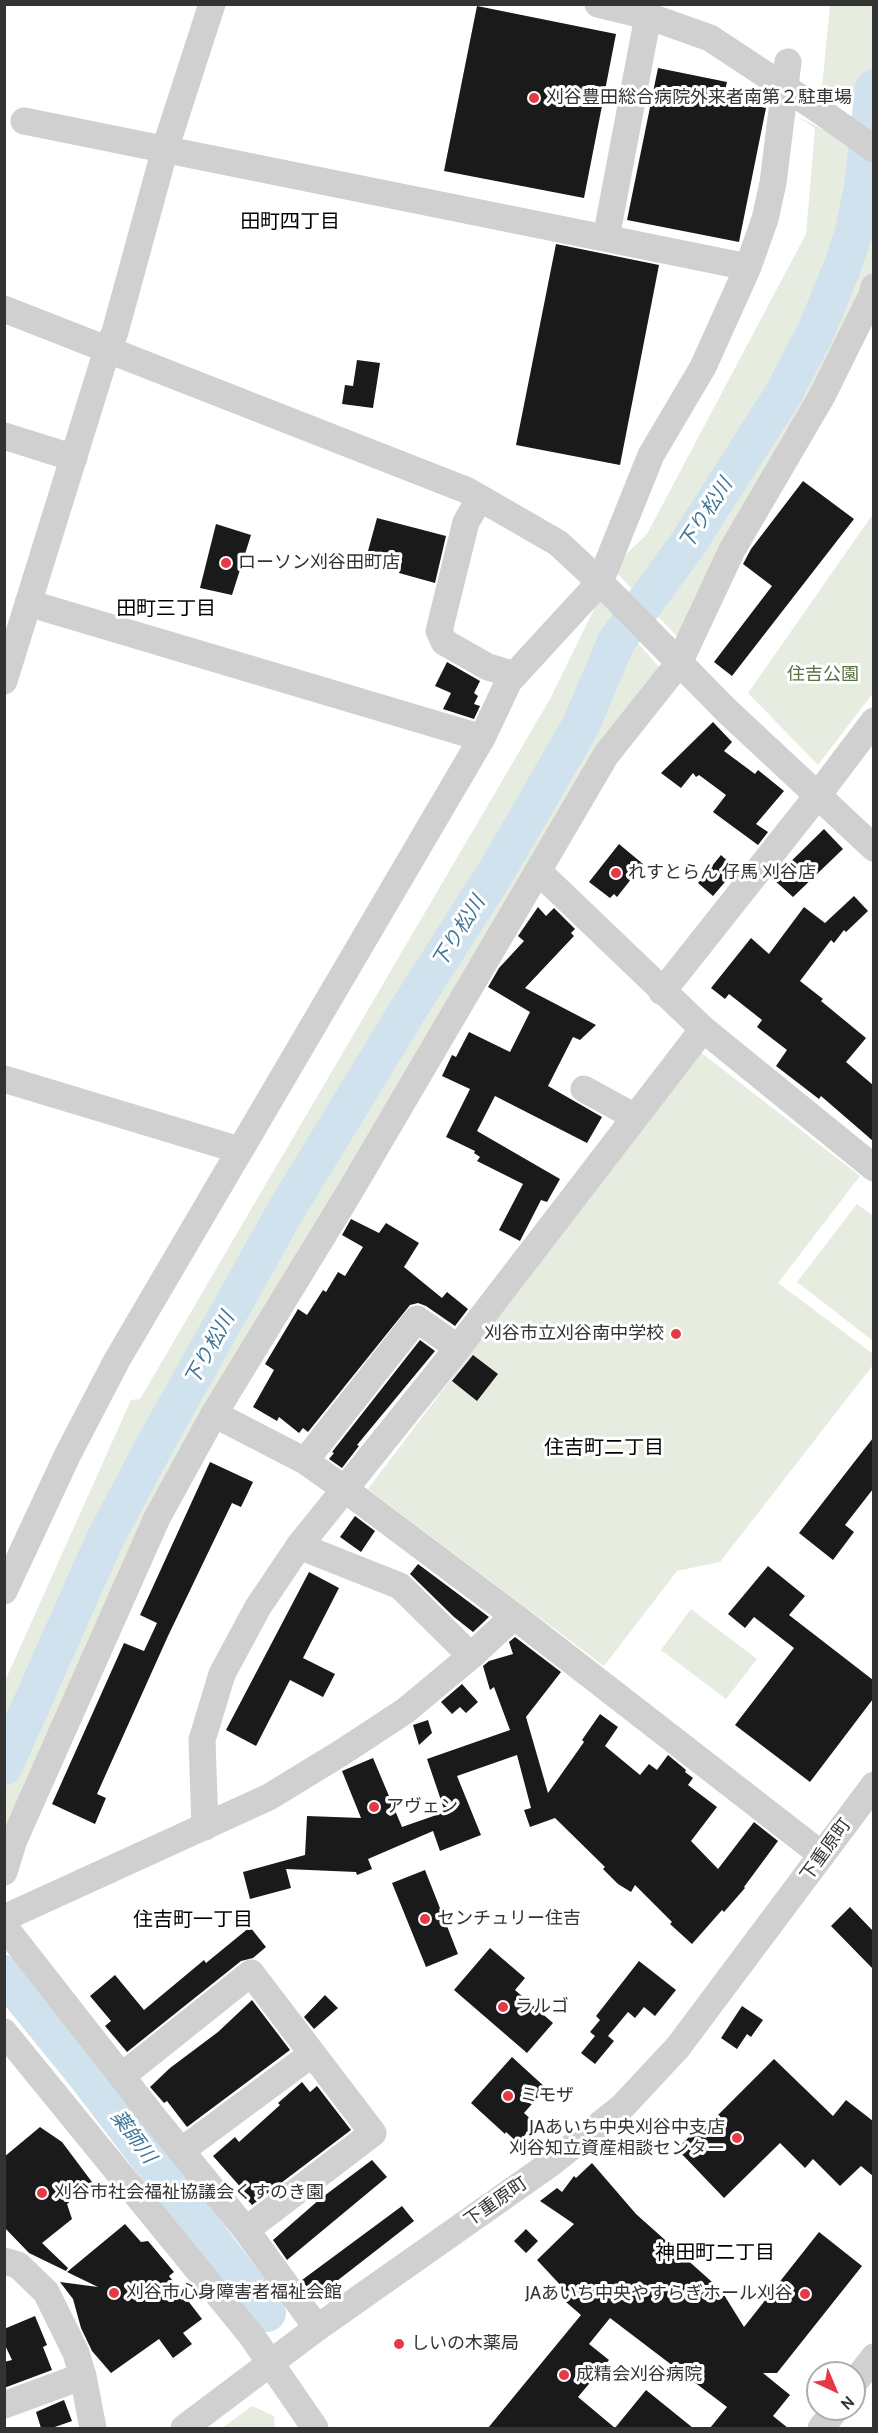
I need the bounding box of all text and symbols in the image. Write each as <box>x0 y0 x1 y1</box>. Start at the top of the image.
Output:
place label: 刈谷豊田総合病院外来者南第２駐車場 <box>546 87 852 109</box>
marker: 刈谷豊田総合病院外来者南第２駐車場 <box>527 91 541 105</box>
district label: 田町四丁目 <box>240 210 340 234</box>
water label: 下り松川 <box>674 474 738 554</box>
place label: ローソン刈谷田町店 <box>238 552 400 574</box>
marker: ローソン刈谷田町店 <box>219 556 233 570</box>
district label: 田町三丁目 <box>116 597 216 621</box>
park label: 住吉公園 <box>787 664 859 686</box>
place label: れすとらん 仔馬 刈谷店 <box>628 862 816 884</box>
marker: れすとらん 仔馬 刈谷店 <box>609 866 623 880</box>
water label: 下り松川 <box>428 892 490 972</box>
water label: 下り松川 <box>180 1308 240 1390</box>
place label: 刈谷市立刈谷南中学校 <box>484 1323 664 1345</box>
marker: 刈谷市立刈谷南中学校 <box>669 1327 683 1341</box>
district label: 住吉町二丁目 <box>544 1436 664 1460</box>
place label: アヴェン <box>386 1796 458 1818</box>
marker: アヴェン <box>367 1800 381 1814</box>
street label: 下重原町 <box>796 1815 856 1885</box>
district label: 住吉町一丁目 <box>133 1908 253 1932</box>
place label: センチュリー住吉 <box>437 1908 581 1930</box>
marker: センチュリー住吉 <box>418 1912 432 1926</box>
place label: ラルゴ <box>515 1996 569 2018</box>
marker: ラルゴ <box>496 2000 510 2014</box>
place label: ミモザ <box>520 2085 574 2107</box>
marker: ミモザ <box>501 2089 515 2103</box>
water label: 薬師川 <box>105 2106 161 2168</box>
place label: JAあいち中央刈谷中支店 刈谷知立資産相談センター <box>509 2117 725 2160</box>
marker: JAあいち中央刈谷中支店 刈谷知立資産相談センター <box>730 2131 744 2145</box>
street label: 下重原町 <box>460 2173 532 2231</box>
place label: 刈谷市社会福祉協議会くすのき園 <box>54 2182 324 2204</box>
marker: 刈谷市社会福祉協議会くすのき園 <box>35 2186 49 2200</box>
district label: 神田町二丁目 <box>655 2241 775 2265</box>
place label: 刈谷市心身障害者福祉会館 <box>126 2282 342 2304</box>
place label: JAあいち中央やすらぎホール刈谷 <box>525 2283 793 2305</box>
marker: 刈谷市心身障害者福祉会館 <box>107 2286 121 2300</box>
marker: JAあいち中央やすらぎホール刈谷 <box>798 2287 812 2301</box>
place label: しいの木薬局 <box>411 2333 519 2355</box>
marker: しいの木薬局 <box>392 2337 406 2351</box>
north arrow <box>806 2361 866 2421</box>
place label: 成精会刈谷病院 <box>576 2364 702 2386</box>
marker: 成精会刈谷病院 <box>557 2368 571 2382</box>
text: N <box>837 2392 858 2414</box>

